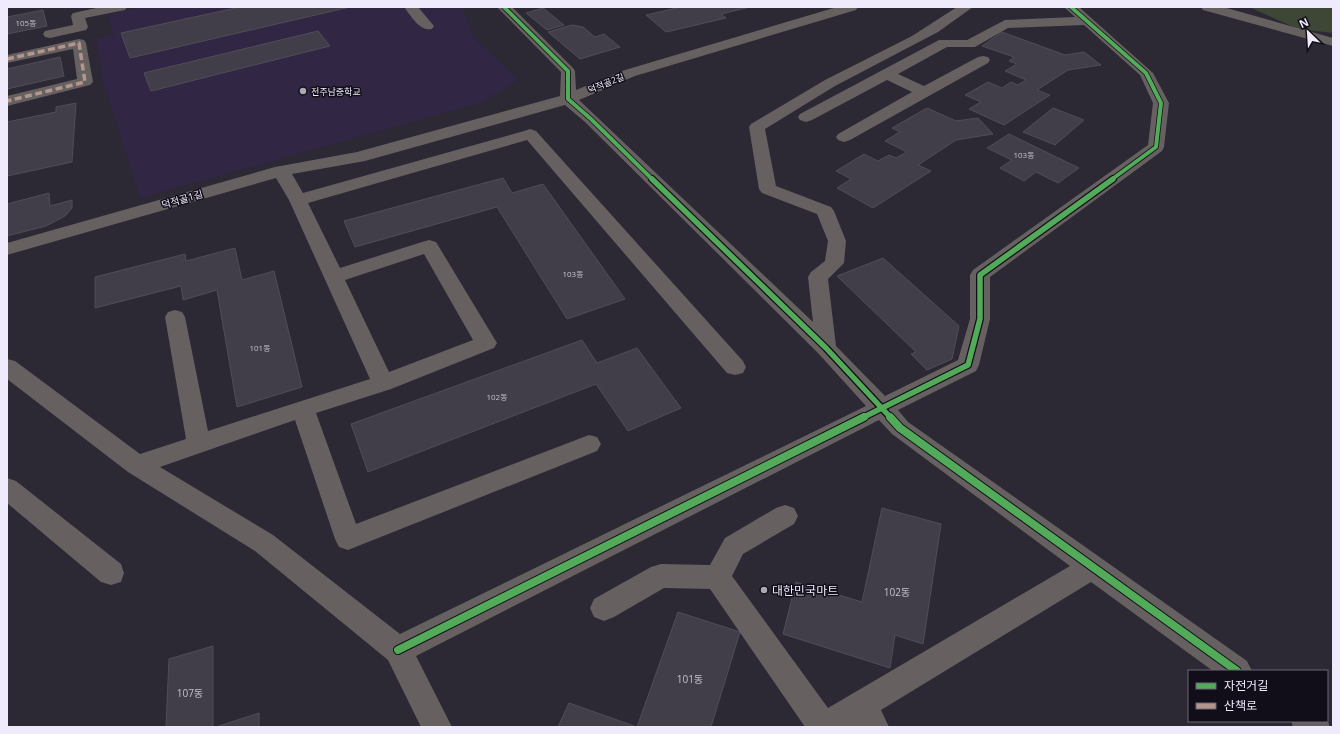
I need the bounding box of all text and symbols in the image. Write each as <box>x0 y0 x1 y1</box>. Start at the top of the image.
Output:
north arrow <box>1288 12 1328 52</box>
text: N <box>1296 14 1311 31</box>
house number: 105동 <box>15 17 37 28</box>
street label: 덕적골2길 <box>586 70 626 96</box>
place label: 전주남중학교 <box>311 85 361 98</box>
marker: 전주남중학교 <box>298 86 308 96</box>
house number: 103동 <box>1013 149 1035 160</box>
street label: 덕적골1길 <box>160 186 204 212</box>
house number: 103동 <box>562 268 584 279</box>
house number: 101동 <box>249 342 271 353</box>
house number: 102동 <box>486 391 508 402</box>
place label: 대한민국마트 <box>772 582 838 599</box>
marker: 대한민국마트 <box>759 585 769 595</box>
house number: 102동 <box>884 585 910 599</box>
legend <box>1188 670 1328 722</box>
house number: 101동 <box>677 672 703 686</box>
text: 자전거길 <box>1224 677 1268 694</box>
house number: 107동 <box>177 686 203 700</box>
text: 산책로 <box>1224 697 1257 714</box>

